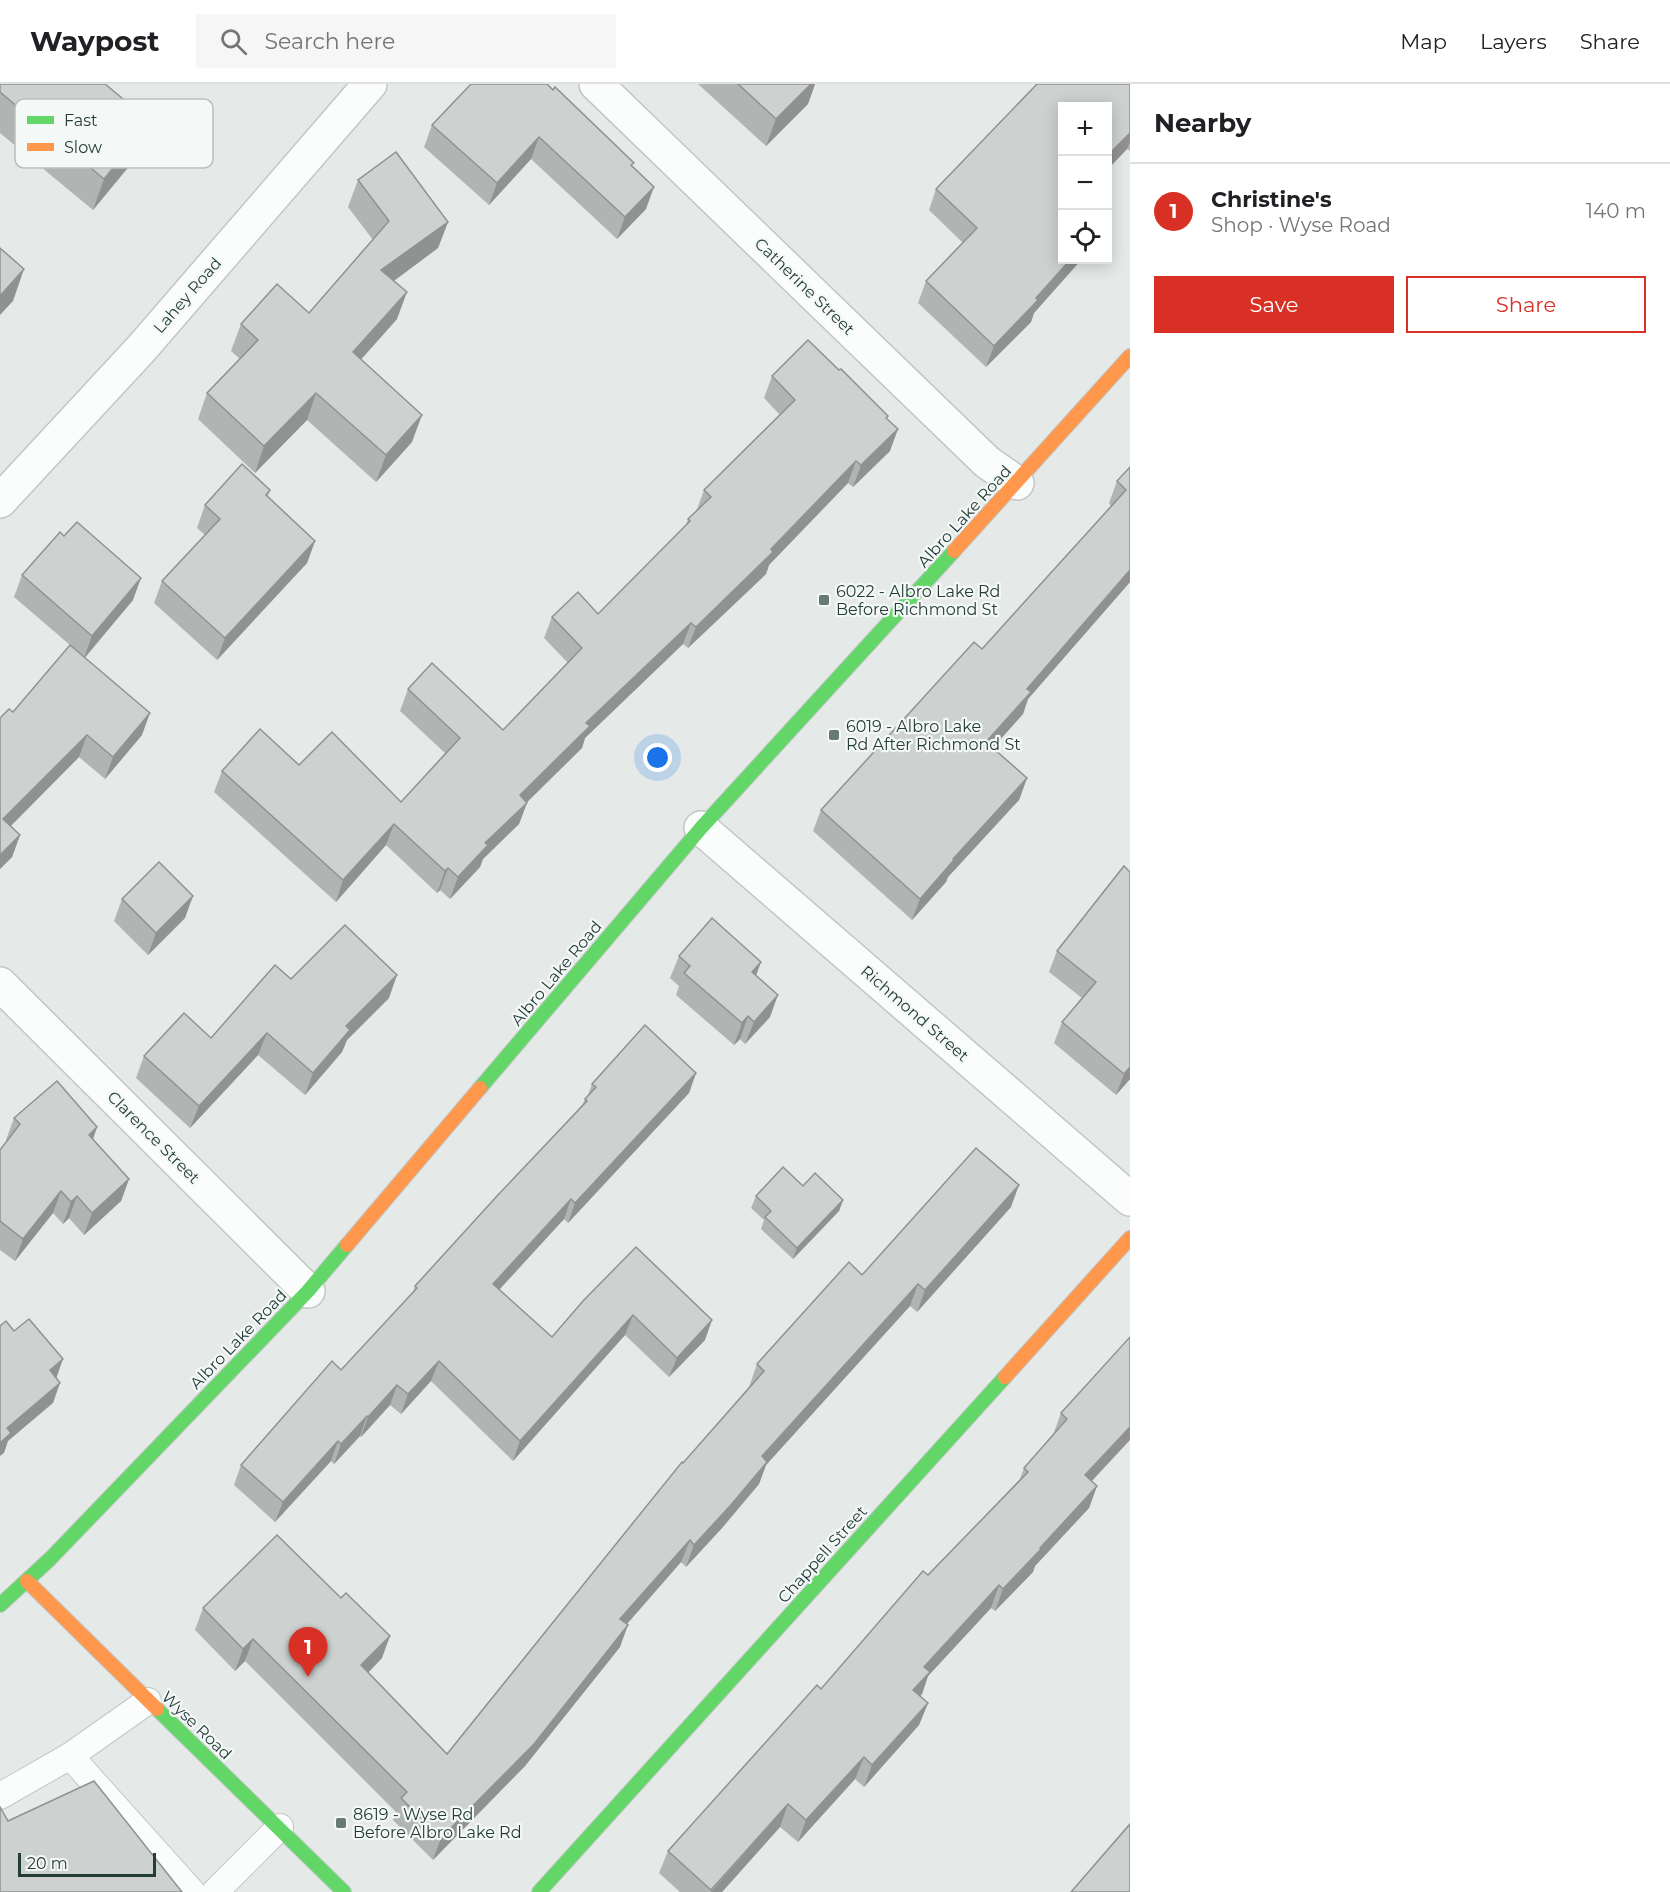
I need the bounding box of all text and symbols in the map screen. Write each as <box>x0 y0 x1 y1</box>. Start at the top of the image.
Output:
search box <box>196 14 616 68</box>
text: Waypost <box>30 24 160 58</box>
icon: search <box>217 25 250 58</box>
text: Search here <box>265 28 395 55</box>
text: Map <box>1400 29 1447 54</box>
text: Layers <box>1480 29 1547 54</box>
text: Share <box>1580 29 1640 54</box>
legend <box>15 99 213 168</box>
map controls <box>1058 102 1112 264</box>
button: + <box>1058 102 1112 156</box>
text: Nearby <box>1154 107 1251 139</box>
text: Fast <box>64 111 98 130</box>
text: Slow <box>64 138 102 157</box>
button: − <box>1058 156 1112 210</box>
text: Christine's <box>1211 186 1332 213</box>
text: 1 <box>1170 199 1177 223</box>
text: 140 m <box>1586 199 1646 223</box>
button: locate <box>1058 210 1112 264</box>
text: Shop · Wyse Road <box>1211 213 1391 237</box>
street label: Catherine Street <box>751 234 859 339</box>
street label: Lahey Road <box>149 254 225 337</box>
button: Save <box>1154 276 1394 333</box>
button: Share <box>1406 276 1646 333</box>
street label: Albro Lake Road <box>914 461 1015 571</box>
place label: 6022 - Albro Lake Rd Before Richmond St <box>836 582 1000 619</box>
marker: 6022 - Albro Lake Rd Before Richmond St <box>817 593 831 607</box>
place label: 6019 - Albro Lake Rd After Richmond St <box>846 717 1021 754</box>
marker: 6019 - Albro Lake Rd After Richmond St <box>827 728 841 742</box>
your location <box>643 743 672 772</box>
street label: Albro Lake Road <box>507 917 606 1030</box>
street label: Richmond Street <box>857 961 973 1066</box>
street label: Clarence Street <box>103 1087 204 1188</box>
street label: Albro Lake Road <box>186 1286 291 1393</box>
street label: Chappell Street <box>774 1501 871 1607</box>
pin: 1 <box>288 1628 328 1677</box>
street label: Wyse Road <box>158 1687 236 1763</box>
place label: 8619 - Wyse Rd Before Albro Lake Rd <box>353 1805 522 1842</box>
marker: 8619 - Wyse Rd Before Albro Lake Rd <box>334 1816 348 1830</box>
scale bar <box>18 1850 156 1878</box>
text: 20 m <box>27 1854 68 1873</box>

